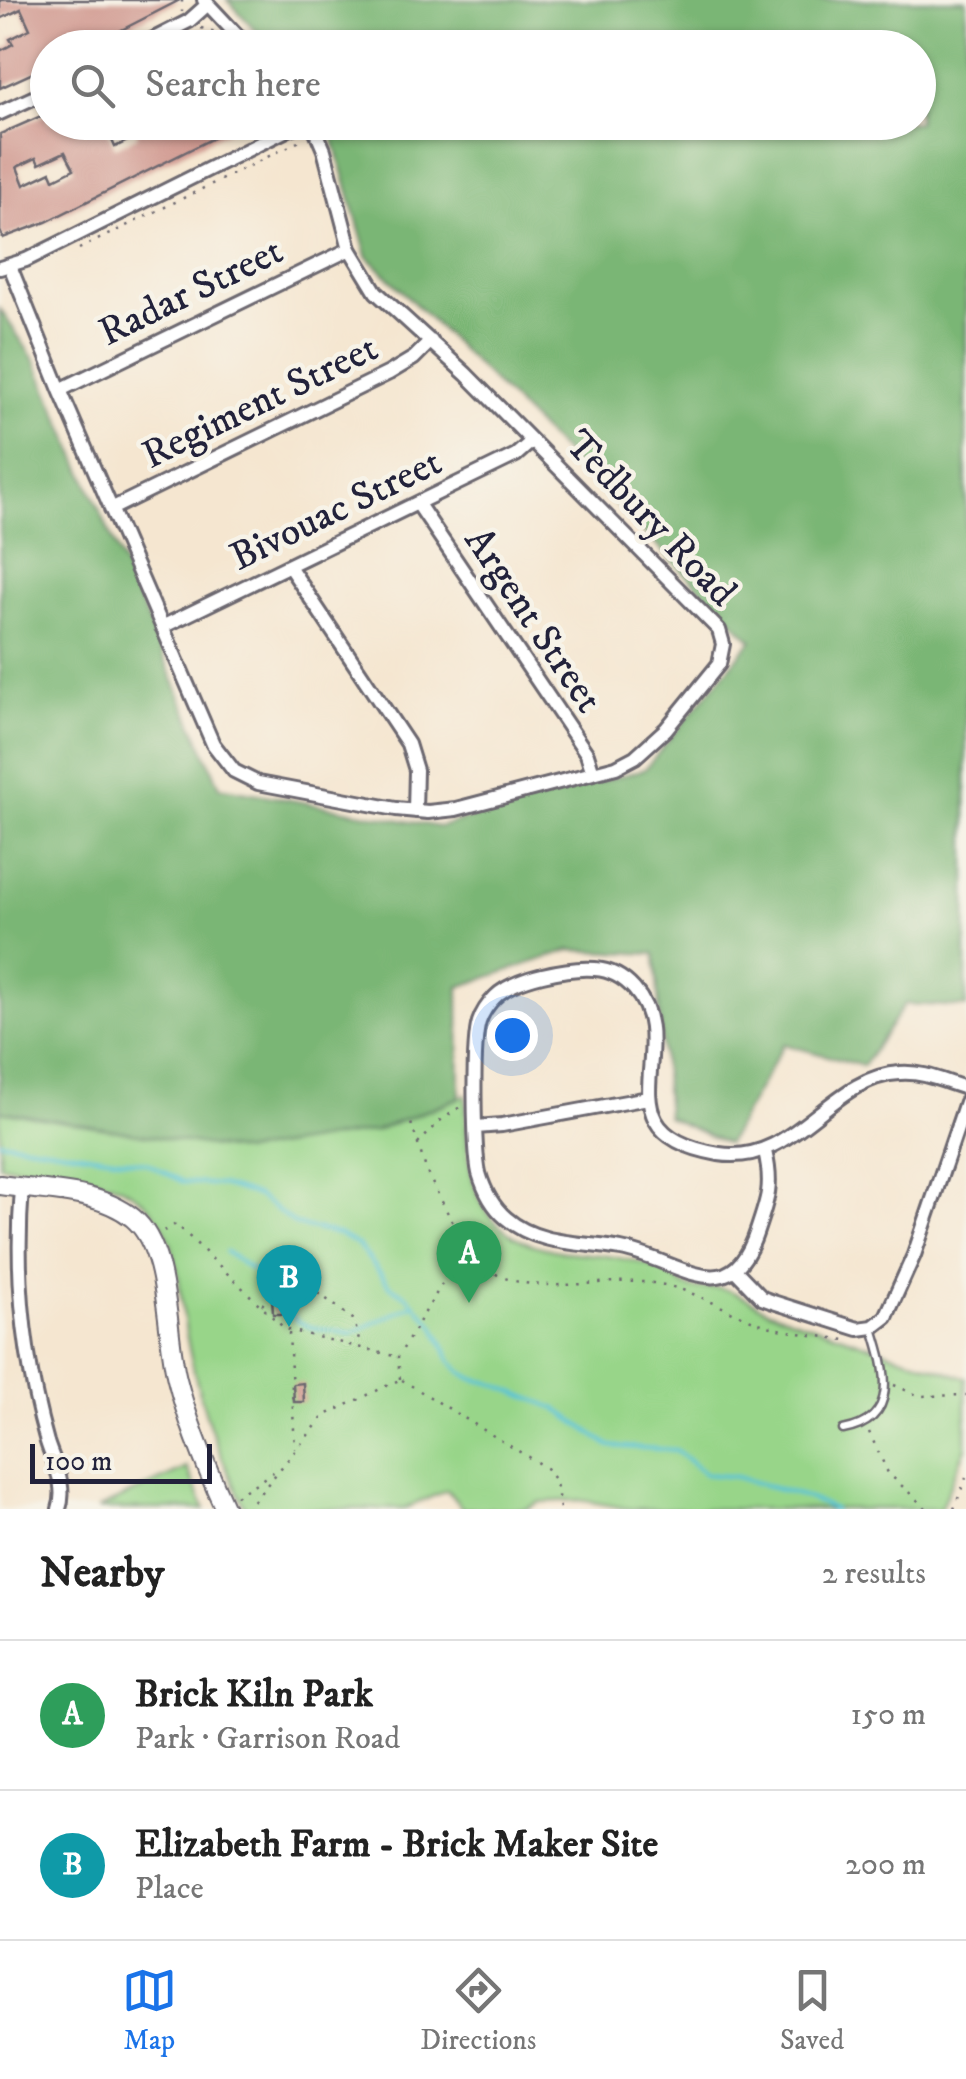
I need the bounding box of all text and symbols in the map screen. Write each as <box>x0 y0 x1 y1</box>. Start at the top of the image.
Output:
search box <box>30 30 936 140</box>
icon: search <box>65 58 120 113</box>
text: Search here <box>145 61 321 109</box>
street label: Radar Street <box>91 227 292 359</box>
street label: Regiment Street <box>134 324 386 481</box>
street label: Tedbury Road <box>553 420 746 618</box>
street label: Bivouac Street <box>222 438 450 583</box>
street label: Argent Street <box>452 518 613 723</box>
your location <box>487 1010 538 1061</box>
pin: A <box>436 1220 502 1303</box>
pin: B <box>256 1244 322 1327</box>
scale bar <box>30 1439 212 1484</box>
text: 100 m <box>45 1444 112 1479</box>
text: Nearby <box>40 1548 164 1600</box>
text: 2 results <box>822 1554 926 1594</box>
text: Brick Kiln Park <box>135 1671 373 1719</box>
text: A <box>62 1695 83 1735</box>
text: 150 m <box>850 1695 926 1735</box>
text: Park · Garrison Road <box>135 1719 400 1759</box>
text: Elizabeth Farm - Brick Maker Site <box>135 1821 658 1869</box>
text: B <box>62 1845 83 1885</box>
text: 200 m <box>845 1845 926 1885</box>
text: Place <box>135 1869 204 1909</box>
tab: Map <box>122 1963 177 2058</box>
tab: Directions <box>420 1963 536 2058</box>
tab: Saved <box>780 1963 844 2058</box>

